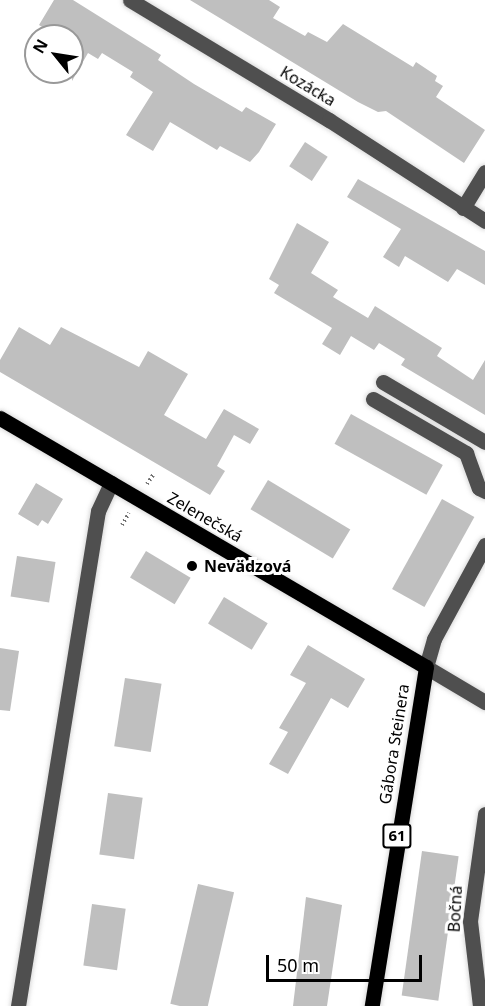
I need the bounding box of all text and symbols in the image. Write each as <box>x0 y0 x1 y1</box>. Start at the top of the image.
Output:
north arrow <box>24 24 84 84</box>
text: N <box>27 35 53 57</box>
street label: Kozácka <box>277 62 339 110</box>
street label: Zelenečská <box>164 488 246 546</box>
place label: Nevädzová <box>204 556 291 576</box>
marker: Nevädzová <box>185 559 199 573</box>
street label: Gábora Steinera <box>375 683 413 805</box>
road number: 61 <box>382 824 412 848</box>
street label: Bočná <box>444 885 466 933</box>
scale bar <box>269 943 425 981</box>
text: 50 m <box>277 953 319 977</box>

